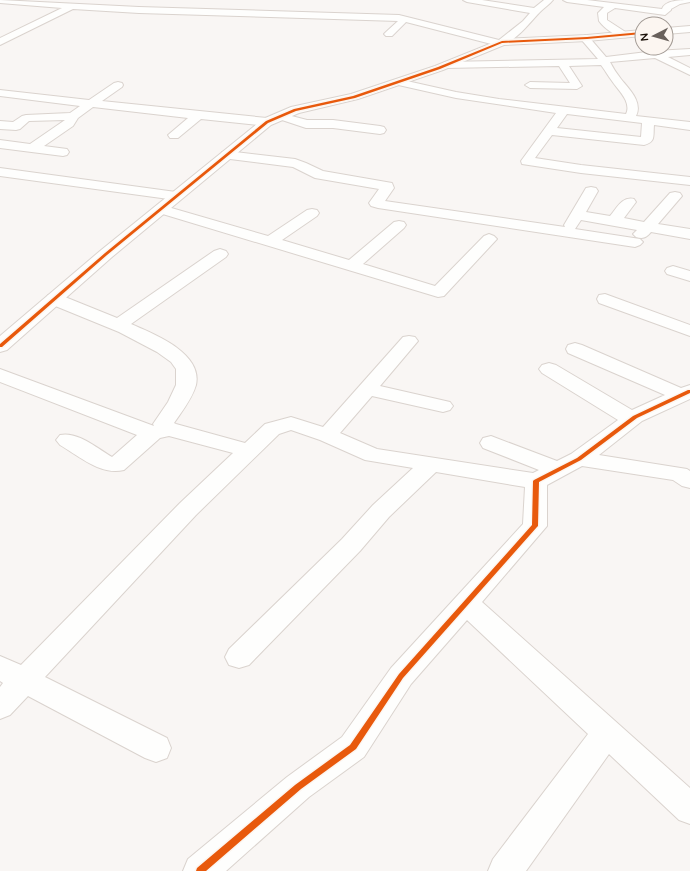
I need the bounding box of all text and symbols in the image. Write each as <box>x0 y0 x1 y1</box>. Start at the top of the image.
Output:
north arrow <box>634 16 674 56</box>
text: N <box>637 32 651 42</box>

